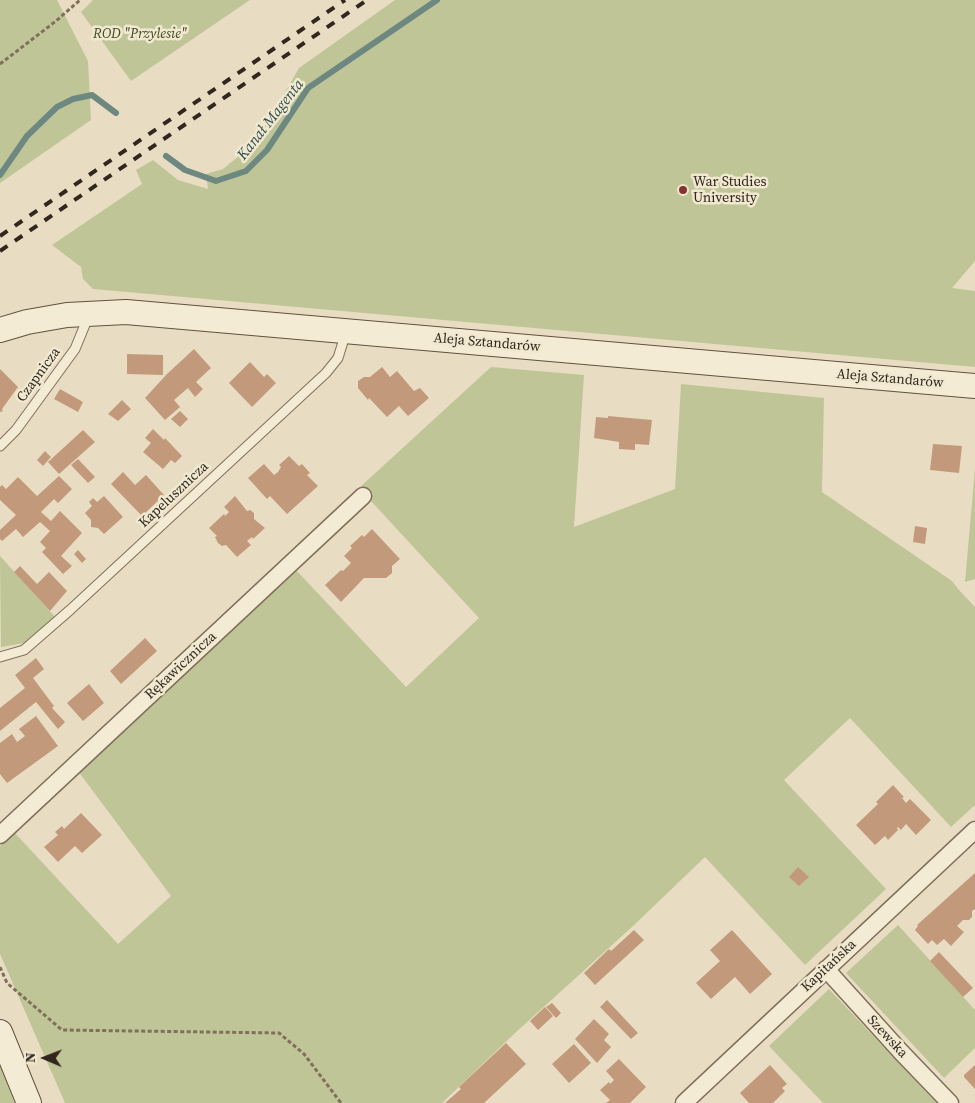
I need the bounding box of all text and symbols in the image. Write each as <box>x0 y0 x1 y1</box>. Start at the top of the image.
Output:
park label: ROD "Przylesie" <box>93 26 187 42</box>
water label: Kanał Magenta <box>234 76 308 164</box>
place label: War Studies University <box>693 174 767 206</box>
marker: War Studies University <box>677 184 689 196</box>
street label: Aleja Sztandarów <box>433 330 541 356</box>
street label: Czapnicza <box>14 344 64 406</box>
street label: Aleja Sztandarów <box>836 366 944 392</box>
street label: Kapelusznicza <box>136 459 212 531</box>
street label: Rękawicznicza <box>142 629 220 703</box>
street label: Kapitańska <box>798 936 860 996</box>
street label: Szewska <box>863 1012 911 1062</box>
north arrow <box>20 1033 70 1083</box>
text: N <box>20 1052 40 1063</box>

